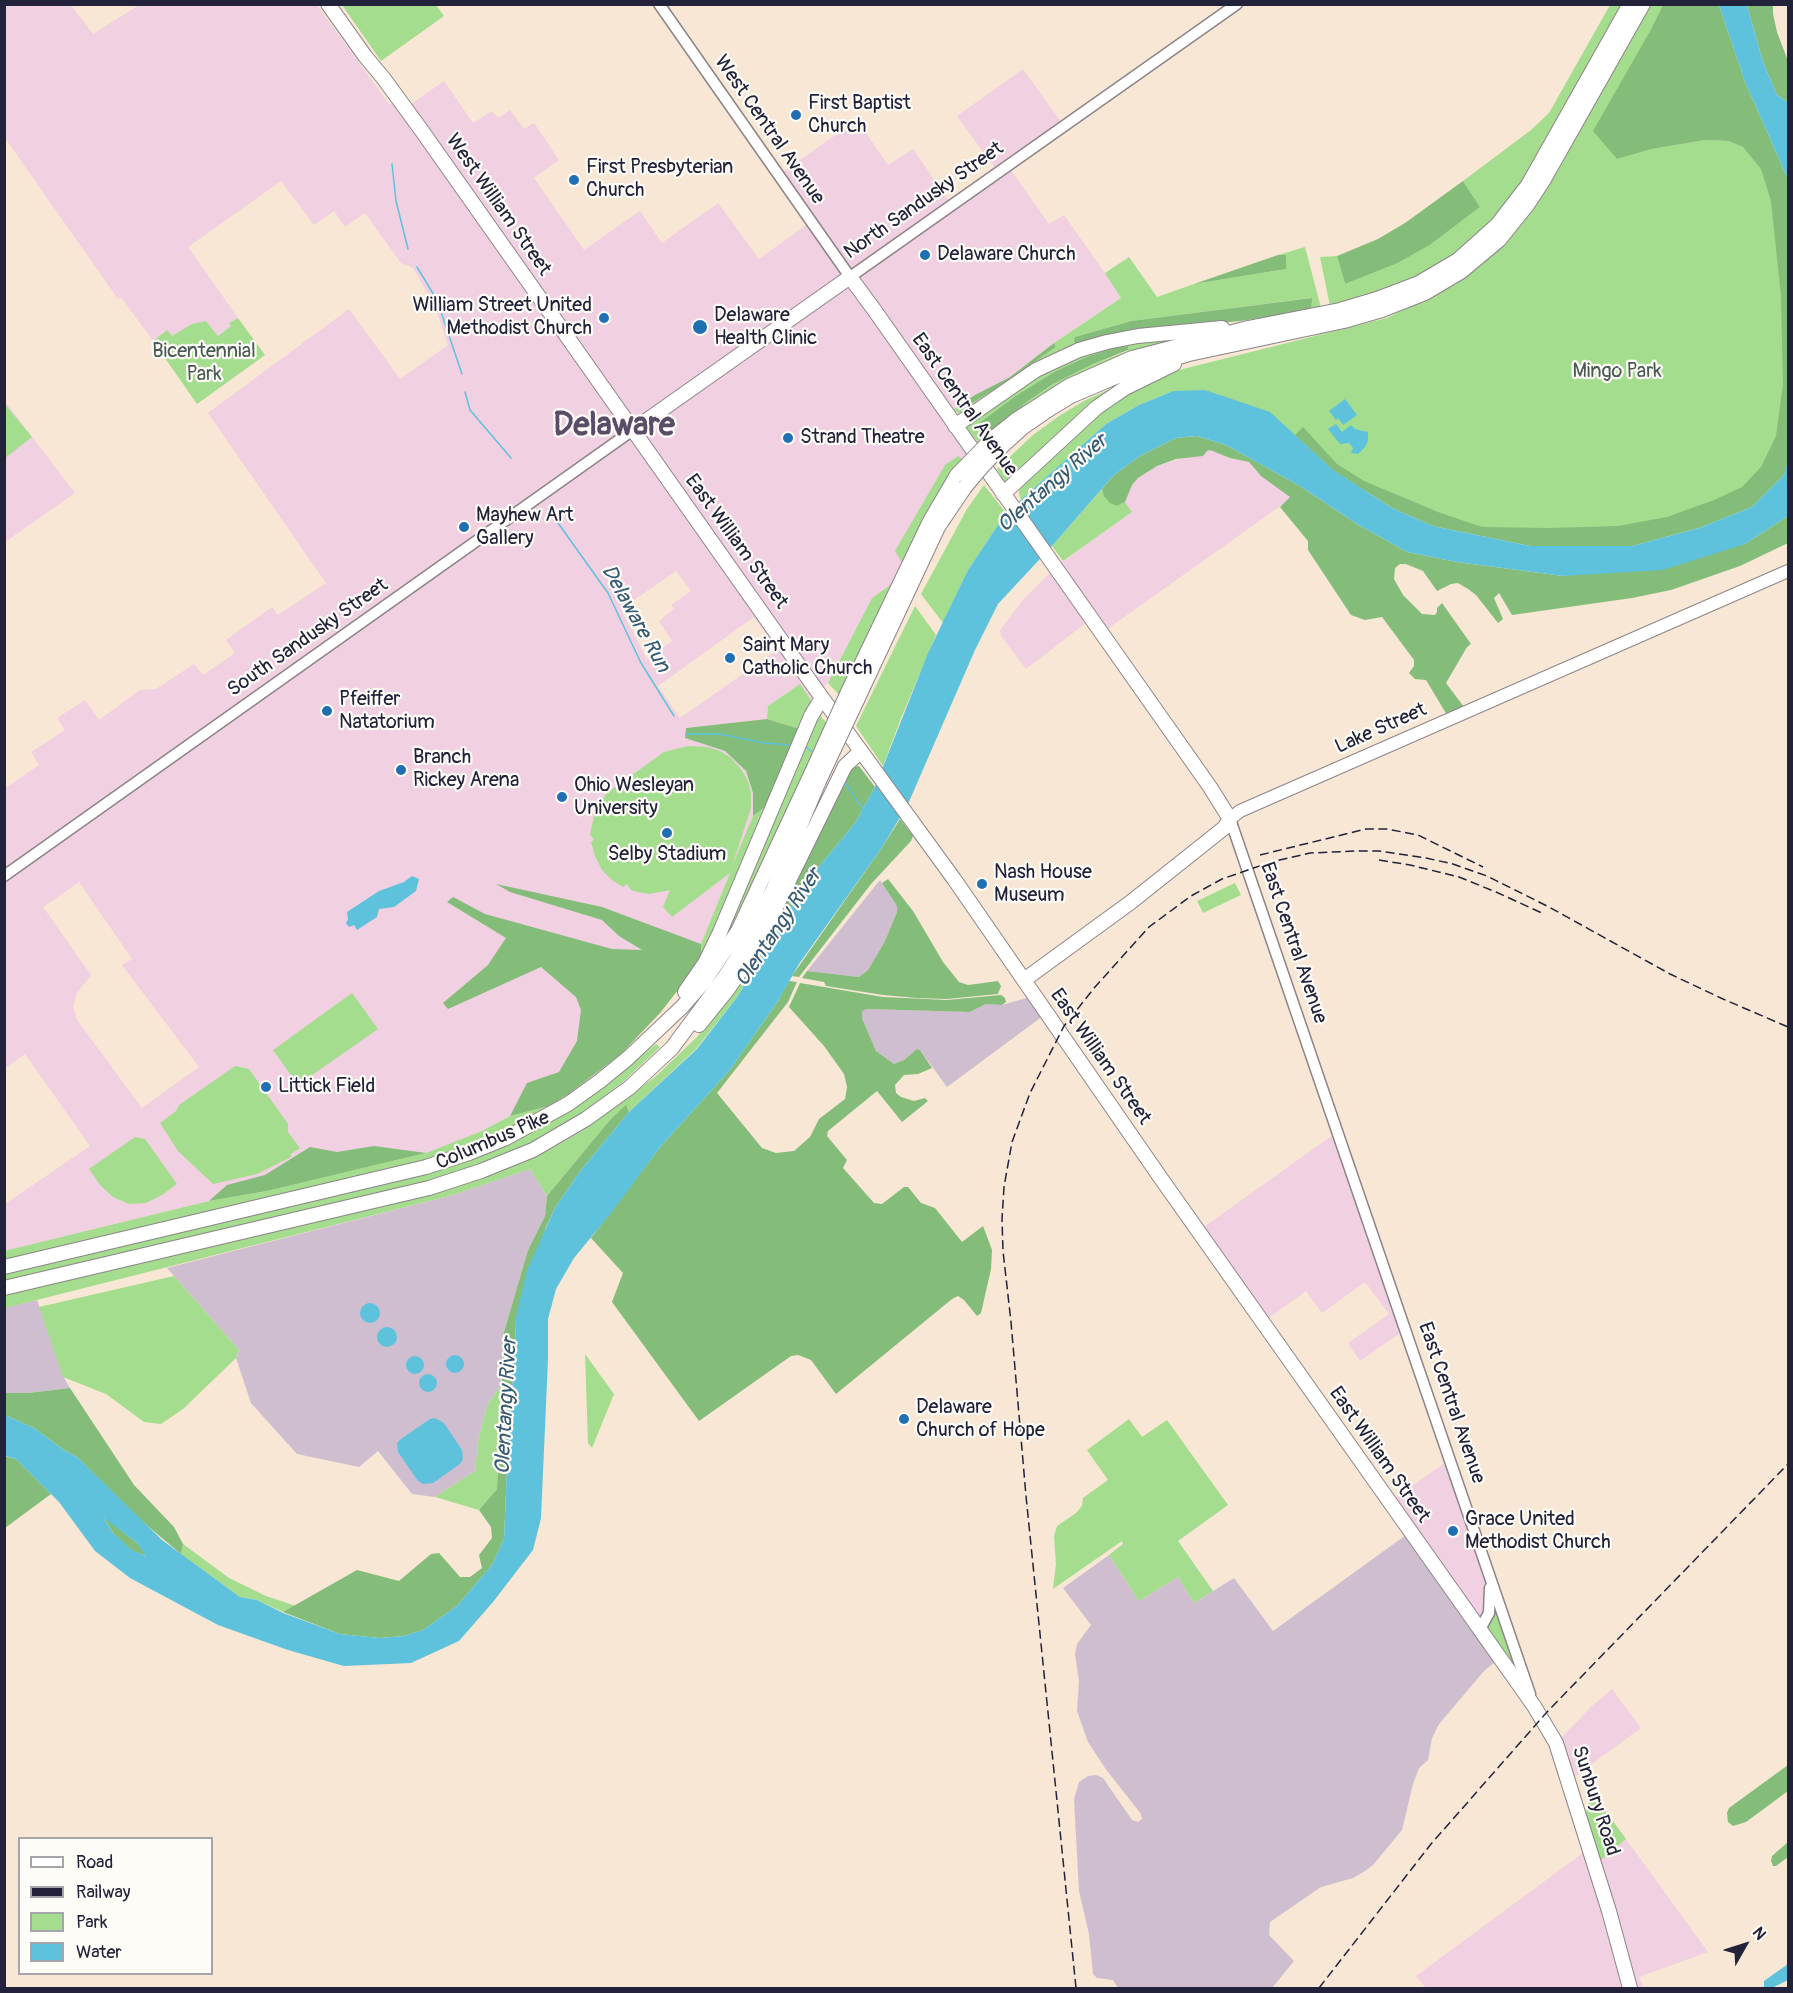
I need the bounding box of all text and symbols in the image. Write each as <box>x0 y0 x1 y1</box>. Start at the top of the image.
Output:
street label: West Central Avenue <box>709 51 829 209</box>
place label: First Baptist Church <box>808 92 911 139</box>
marker: First Baptist Church <box>789 108 803 122</box>
street label: West William Street <box>440 129 556 281</box>
street label: North Sandusky Street <box>840 137 1008 265</box>
place label: First Presbyterian Church <box>586 156 733 203</box>
marker: First Presbyterian Church <box>567 173 581 187</box>
place label: Delaware Church <box>937 243 1076 267</box>
marker: Delaware Church <box>918 248 932 262</box>
place label: William Street United Methodist Church <box>412 294 592 341</box>
place label: Delaware Health Clinic <box>714 304 817 351</box>
marker: William Street United Methodist Church <box>597 311 611 325</box>
marker: Delaware Health Clinic <box>691 318 709 336</box>
street label: East Central Avenue <box>906 329 1022 481</box>
park label: Bicentennial Park <box>152 340 256 387</box>
park label: Mingo Park <box>1572 360 1662 384</box>
district label: Delaware <box>553 408 675 446</box>
place label: Strand Theatre <box>800 426 925 450</box>
water label: Olentangy River <box>993 429 1113 539</box>
marker: Strand Theatre <box>781 431 795 445</box>
street label: East William Street <box>679 470 793 614</box>
place label: Mayhew Art Gallery <box>476 504 573 551</box>
marker: Mayhew Art Gallery <box>457 520 471 534</box>
water label: Delaware Run <box>595 561 675 677</box>
street label: South Sandusky Street <box>223 574 393 702</box>
place label: Saint Mary Catholic Church <box>742 634 872 681</box>
marker: Saint Mary Catholic Church <box>723 651 737 665</box>
place label: Pfeiffer Natatorium <box>339 688 435 735</box>
street label: Lake Street <box>1332 698 1430 760</box>
marker: Pfeiffer Natatorium <box>320 704 334 718</box>
place label: Branch Rickey Arena <box>413 746 519 793</box>
marker: Branch Rickey Arena <box>394 763 408 777</box>
place label: Ohio Wesleyan University <box>574 774 694 821</box>
marker: Ohio Wesleyan University <box>555 790 569 804</box>
marker: Selby Stadium <box>660 826 674 840</box>
place label: Selby Stadium <box>608 843 726 867</box>
street label: East Central Avenue <box>1254 859 1332 1027</box>
place label: Nash House Museum <box>994 861 1092 908</box>
water label: Olentangy River <box>730 864 828 992</box>
marker: Nash House Museum <box>975 877 989 891</box>
street label: East William Street <box>1044 984 1156 1130</box>
place label: Littick Field <box>278 1075 375 1099</box>
marker: Littick Field <box>259 1080 273 1094</box>
street label: Columbus Pike <box>433 1106 553 1176</box>
street label: East Central Avenue <box>1412 1319 1490 1487</box>
water label: Olentangy River <box>491 1337 523 1475</box>
street label: East William Street <box>1323 1382 1435 1528</box>
place label: Delaware Church of Hope <box>916 1396 1045 1443</box>
marker: Delaware Church of Hope <box>897 1412 911 1426</box>
place label: Grace United Methodist Church <box>1465 1508 1611 1555</box>
marker: Grace United Methodist Church <box>1446 1524 1460 1538</box>
street label: Sunbury Road <box>1566 1743 1624 1859</box>
legend <box>18 1837 213 1975</box>
text: Road <box>76 1851 113 1874</box>
text: Railway <box>76 1881 131 1904</box>
text: Park <box>76 1911 108 1934</box>
north arrow <box>1715 1915 1775 1975</box>
text: N <box>1748 1923 1770 1944</box>
text: Water <box>76 1941 122 1964</box>

